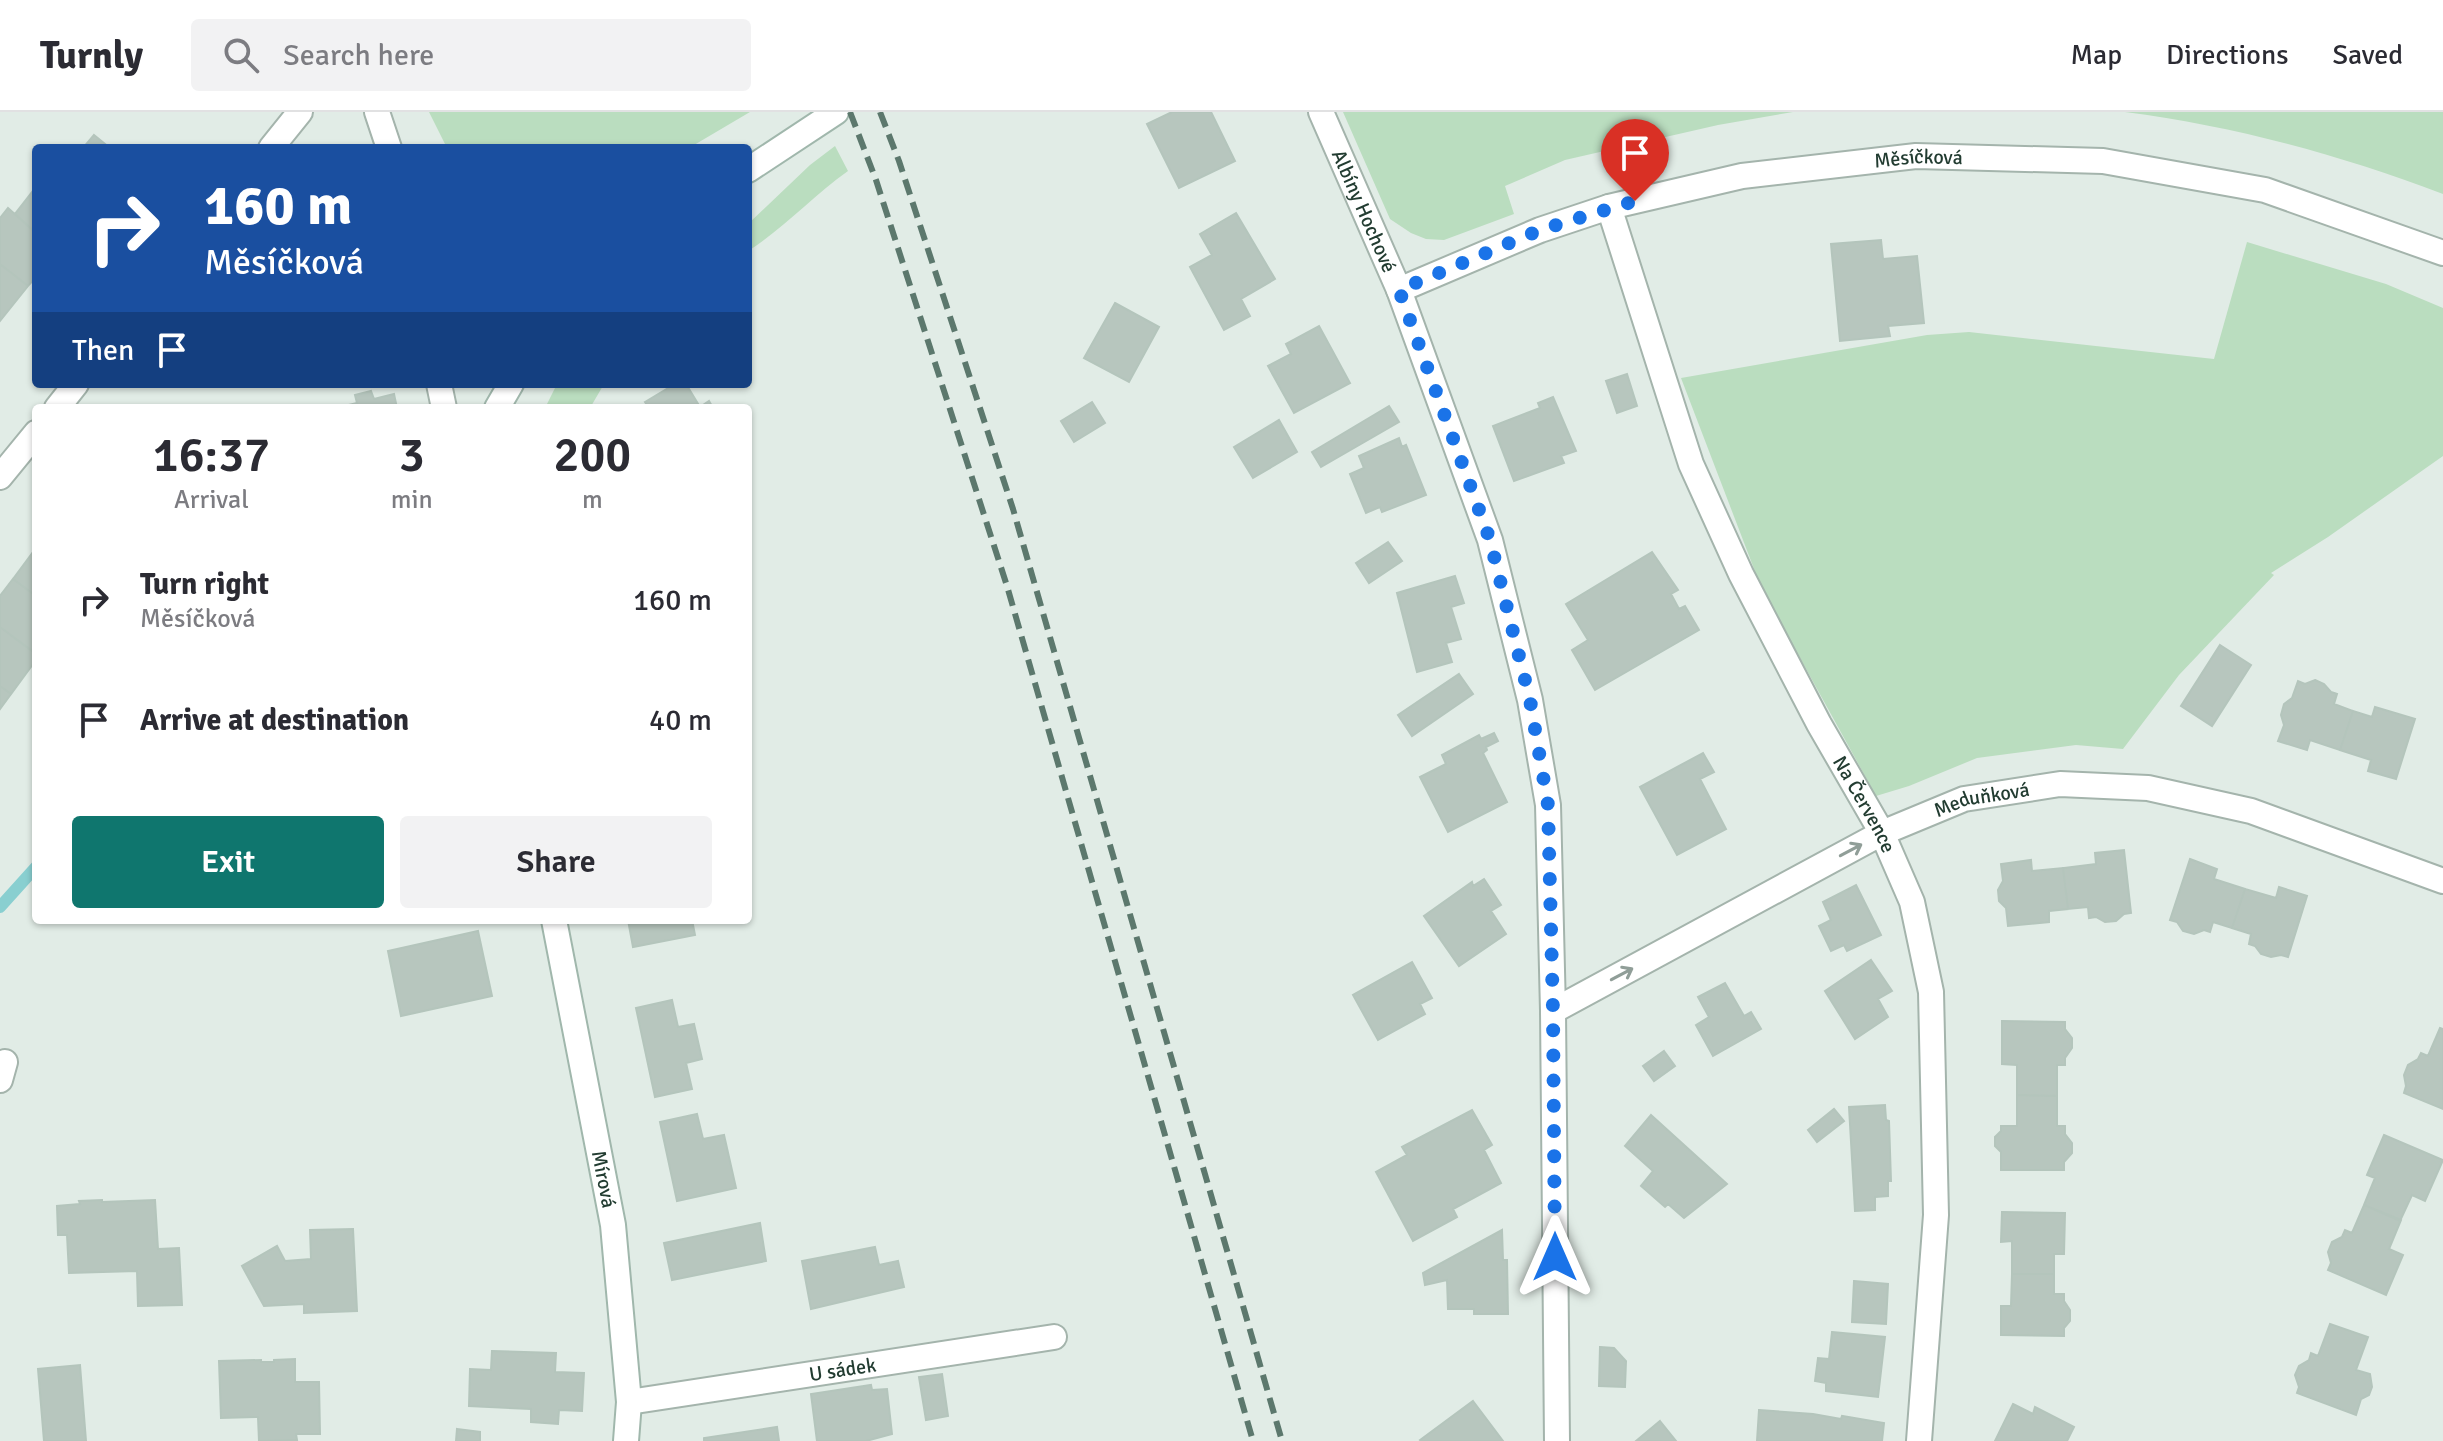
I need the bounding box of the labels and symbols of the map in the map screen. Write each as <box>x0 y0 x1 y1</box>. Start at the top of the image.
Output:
pin <box>1601 119 1669 201</box>
street label: Měsíčková <box>1873 144 1963 174</box>
street label: Albíny Hochové <box>1326 146 1402 276</box>
street label: Na Července <box>1827 752 1901 857</box>
street label: Meduňková <box>1930 777 2031 823</box>
one-way arrow <box>1838 842 1862 858</box>
one-way arrow <box>1609 965 1633 981</box>
street label: Mírová <box>586 1148 621 1210</box>
position arrow <box>1513 1215 1597 1299</box>
street label: U sádek <box>807 1352 878 1387</box>

